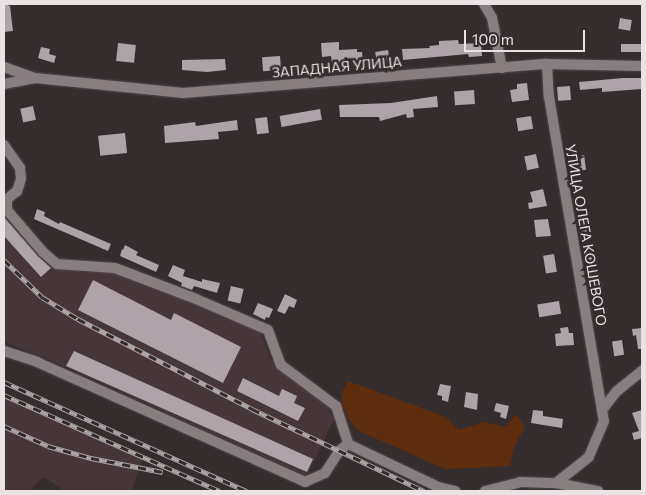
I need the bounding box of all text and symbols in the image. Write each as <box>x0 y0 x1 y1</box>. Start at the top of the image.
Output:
scale bar <box>466 20 587 52</box>
text: 100 m <box>472 30 514 48</box>
street label: ЗАПАДНАЯ УЛИЦА <box>271 53 403 81</box>
street label: УЛИЦА ОЛЕГА КОШЕВОГО <box>562 143 610 327</box>

